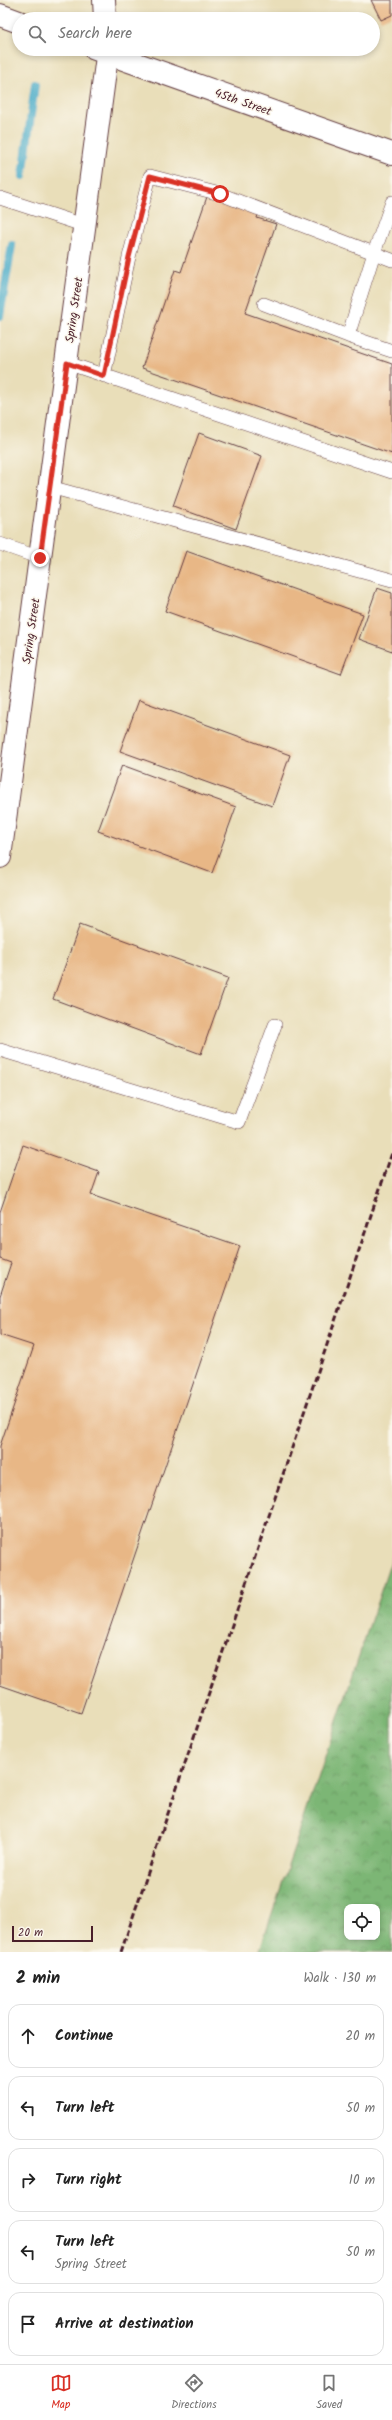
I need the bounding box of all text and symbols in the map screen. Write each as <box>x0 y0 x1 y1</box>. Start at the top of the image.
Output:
search box <box>12 12 380 56</box>
text: Search here <box>58 22 132 46</box>
icon: search <box>26 23 48 45</box>
street label: 45th Street <box>212 84 274 121</box>
route start <box>211 185 229 203</box>
street label: Spring Street <box>60 276 89 344</box>
route end <box>31 549 49 567</box>
street label: Spring Street <box>17 597 46 665</box>
map controls <box>344 1904 380 1940</box>
button: locate <box>344 1904 380 1940</box>
scale bar <box>12 1924 93 1943</box>
text: 20 m <box>18 1924 43 1942</box>
text: 2 min <box>16 1965 60 1992</box>
text: Walk · 130 m <box>303 1968 376 1989</box>
text: Continue <box>55 2024 113 2048</box>
icon: ahead <box>17 2025 39 2047</box>
text: 20 m <box>345 2026 375 2047</box>
text: Turn left <box>55 2096 115 2120</box>
icon: left <box>17 2097 39 2119</box>
text: 50 m <box>346 2098 375 2119</box>
text: Turn right <box>55 2168 122 2192</box>
icon: right <box>17 2169 39 2191</box>
text: 10 m <box>349 2170 375 2191</box>
text: Turn left <box>55 2230 115 2254</box>
icon: left <box>17 2241 39 2263</box>
text: 50 m <box>346 2242 375 2263</box>
text: Spring Street <box>55 2254 127 2275</box>
text: Arrive at destination <box>55 2312 194 2336</box>
icon: arrive <box>17 2313 39 2335</box>
tab: Map <box>50 2372 72 2414</box>
tab: Directions <box>171 2372 217 2414</box>
tab: Saved <box>316 2372 342 2414</box>

